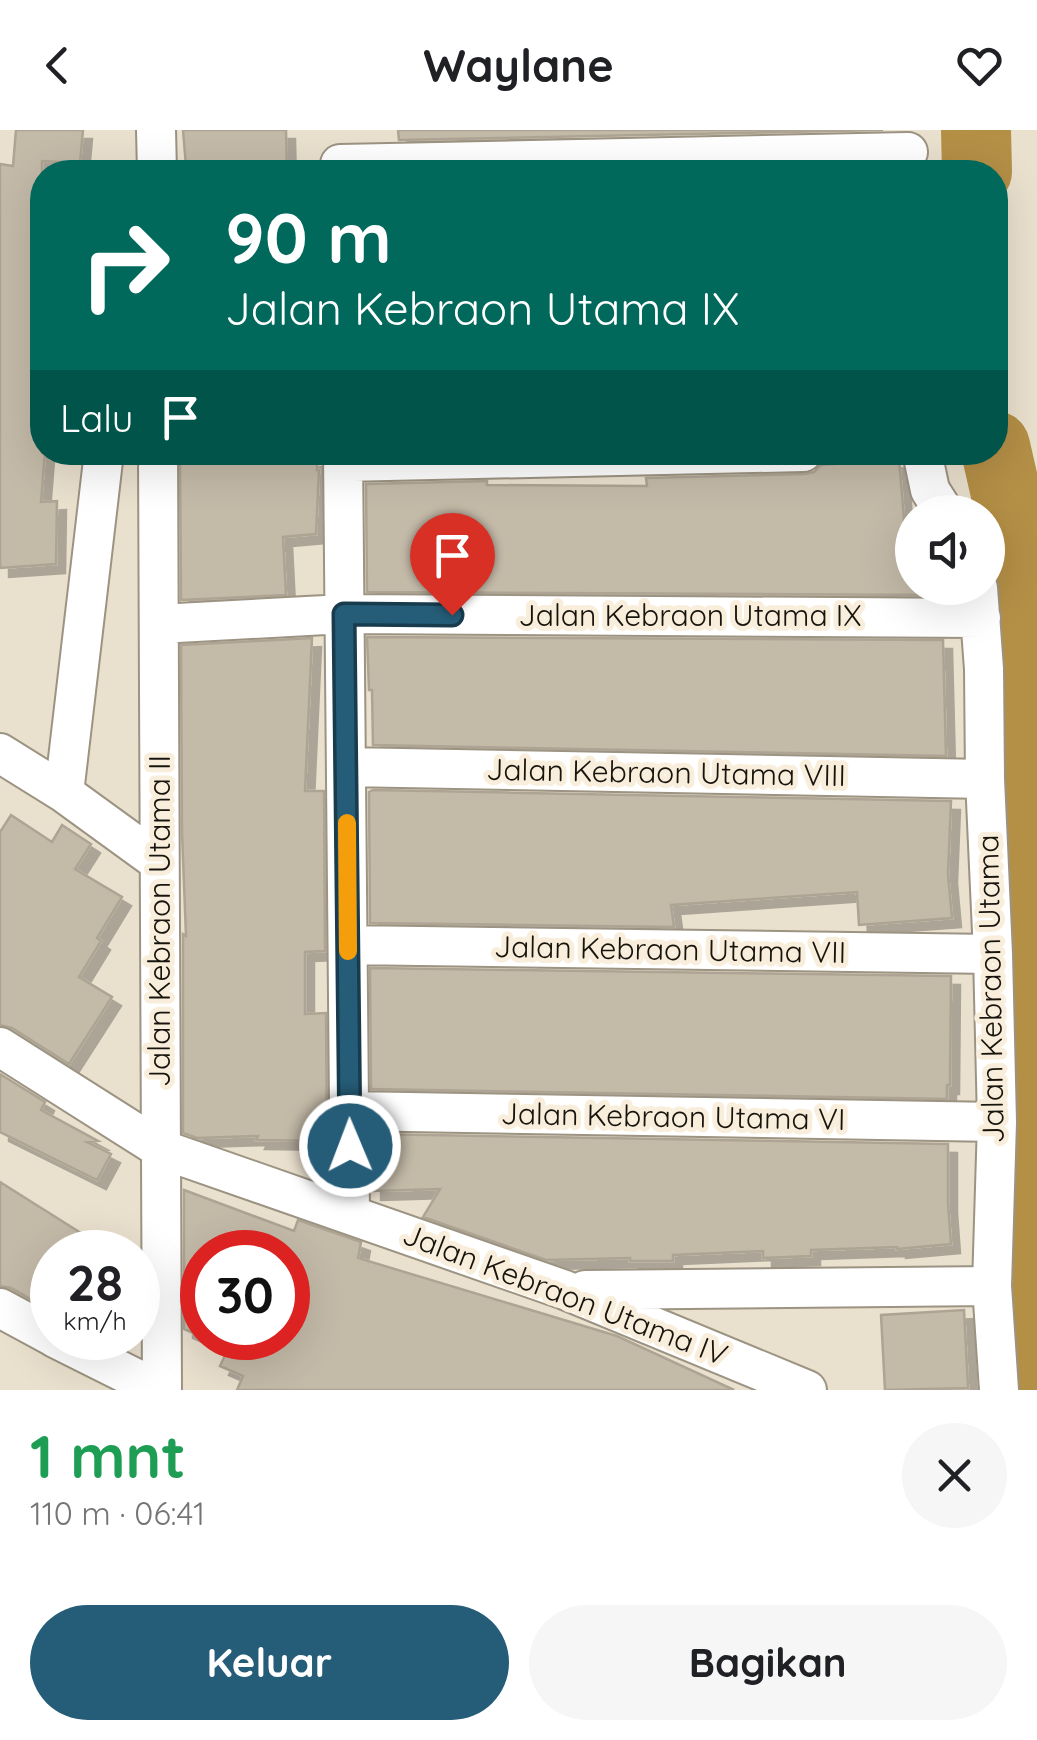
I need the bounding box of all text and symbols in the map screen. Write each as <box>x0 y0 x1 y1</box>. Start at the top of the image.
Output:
text: Waylane <box>423 37 614 93</box>
icon: back <box>30 38 85 93</box>
icon: heart <box>952 38 1007 93</box>
text: 90 m <box>225 193 392 281</box>
icon: right <box>60 200 190 330</box>
text: Jalan Kebraon Utama IX <box>225 280 739 336</box>
icon: arrive <box>153 390 208 445</box>
text: Lalu <box>60 394 133 442</box>
map controls <box>895 495 1005 605</box>
button: sound <box>895 495 1005 605</box>
pin <box>410 513 495 616</box>
icon: arrive <box>425 528 480 583</box>
street label: Jalan Kebraon Utama IX <box>519 596 861 634</box>
street label: Jalan Kebraon Utama VIII <box>486 750 846 794</box>
street label: Jalan Kebraon Utama II <box>140 755 178 1087</box>
street label: Jalan Kebraon Utama <box>968 834 1012 1144</box>
street label: Jalan Kebraon Utama VII <box>494 927 846 971</box>
position arrow <box>298 1094 402 1198</box>
street label: Jalan Kebraon Utama VI <box>500 1094 846 1138</box>
street label: Jalan Kebraon Utama IV <box>398 1215 733 1374</box>
speed limit sign: 30 <box>180 1230 310 1360</box>
text: 28 <box>67 1251 123 1314</box>
text: km/h <box>63 1305 127 1336</box>
text: 1 mnt <box>30 1418 186 1493</box>
button: close <box>902 1423 1007 1528</box>
text: 110 m · 06:41 <box>30 1493 205 1533</box>
button: Keluar <box>30 1605 509 1720</box>
button: Bagikan <box>529 1605 1007 1720</box>

